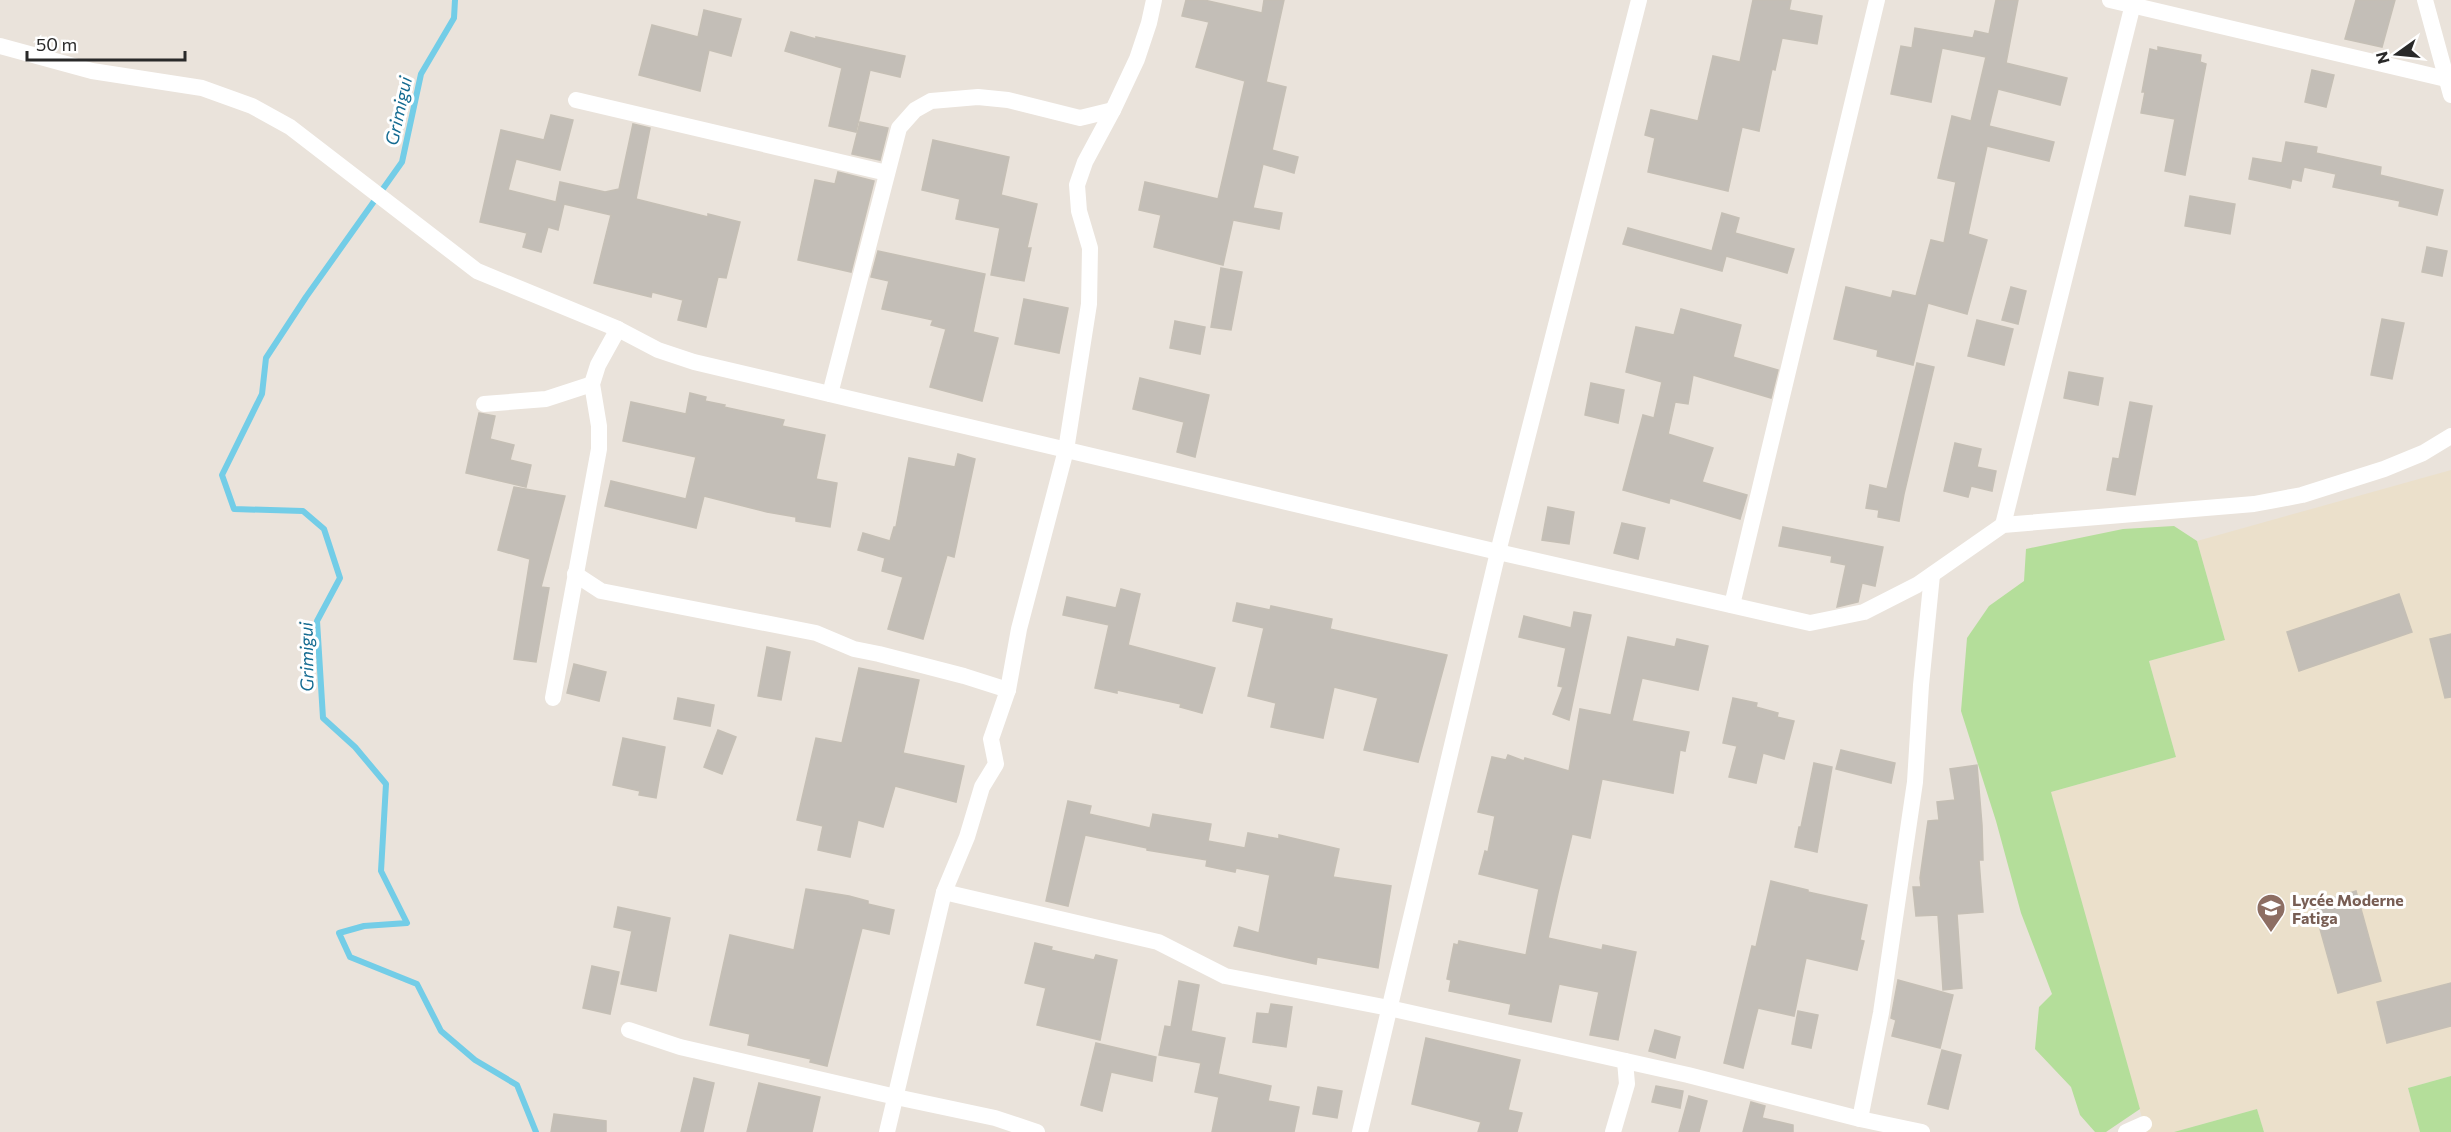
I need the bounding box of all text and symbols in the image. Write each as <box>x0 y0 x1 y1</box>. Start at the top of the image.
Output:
scale bar <box>27 24 184 62</box>
north arrow <box>2367 24 2427 84</box>
text: 50 m <box>36 33 77 55</box>
text: N <box>2371 50 2393 66</box>
water label: Grimigui <box>380 73 416 147</box>
water label: Grimigui <box>294 621 318 692</box>
place label: Lycée Moderne Fatiga <box>2292 890 2404 927</box>
school or university icon: Lycée Moderne Fatiga <box>2255 892 2287 934</box>

